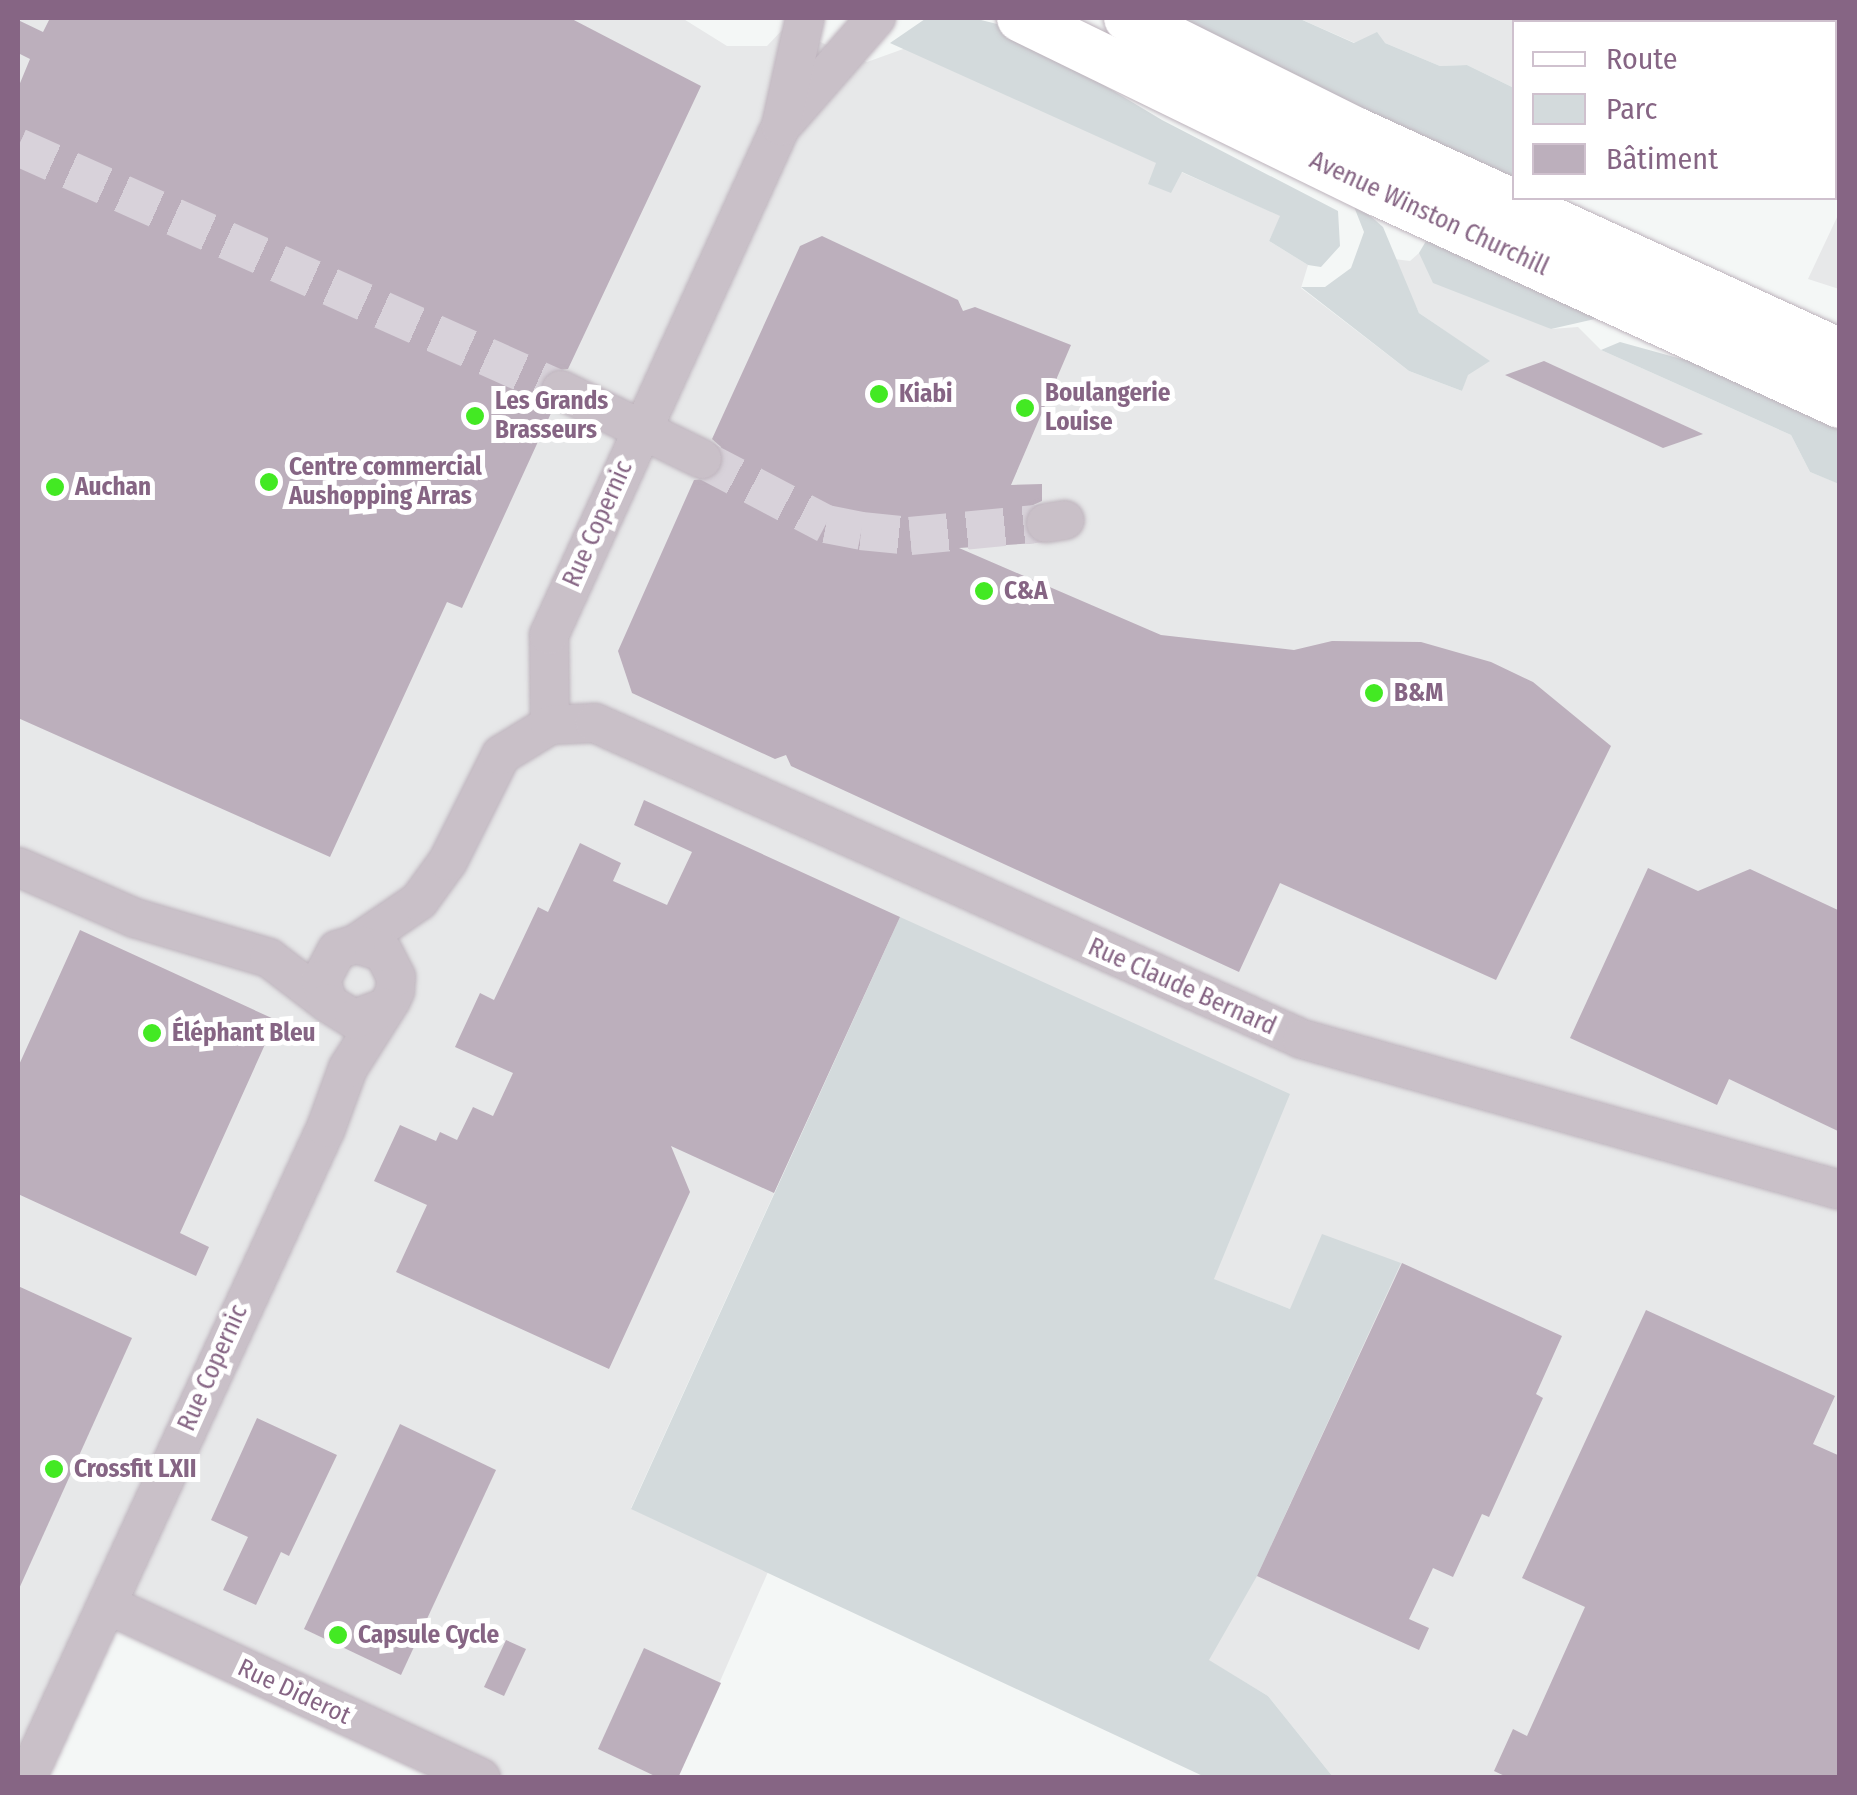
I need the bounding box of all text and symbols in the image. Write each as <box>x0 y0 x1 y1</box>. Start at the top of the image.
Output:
legend <box>1512 20 1837 200</box>
text: Route <box>1606 41 1678 77</box>
text: Parc <box>1606 91 1657 127</box>
text: Bâtiment <box>1606 141 1718 177</box>
street label: Avenue Winston Churchill <box>1305 145 1553 283</box>
place label: Kiabi <box>899 379 952 409</box>
place label: Boulangerie Louise <box>1045 379 1170 438</box>
marker: Kiabi <box>868 383 890 405</box>
place label: Les Grands Brasseurs <box>495 387 608 446</box>
marker: Boulangerie Louise <box>1014 397 1036 419</box>
marker: Les Grands Brasseurs <box>464 405 486 427</box>
place label: Centre commercial Aushopping Arras <box>289 453 482 512</box>
street label: Rue Copernic <box>557 456 639 592</box>
marker: Centre commercial Aushopping Arras <box>258 471 280 493</box>
place label: Auchan <box>75 472 151 502</box>
marker: Auchan <box>44 476 66 498</box>
place label: C&A <box>1004 576 1048 606</box>
marker: C&A <box>973 580 995 602</box>
place label: B&M <box>1394 678 1443 708</box>
marker: B&M <box>1363 682 1385 704</box>
street label: Rue Claude Bernard <box>1083 932 1281 1042</box>
place label: Éléphant Bleu <box>172 1018 316 1048</box>
marker: Éléphant Bleu <box>141 1022 163 1044</box>
street label: Rue Copernic <box>172 1300 254 1436</box>
place label: Crossfit LXII <box>74 1454 196 1484</box>
marker: Crossfit LXII <box>43 1458 65 1480</box>
place label: Capsule Cycle <box>358 1620 499 1650</box>
marker: Capsule Cycle <box>327 1624 349 1646</box>
street label: Rue Diderot <box>233 1653 355 1731</box>

